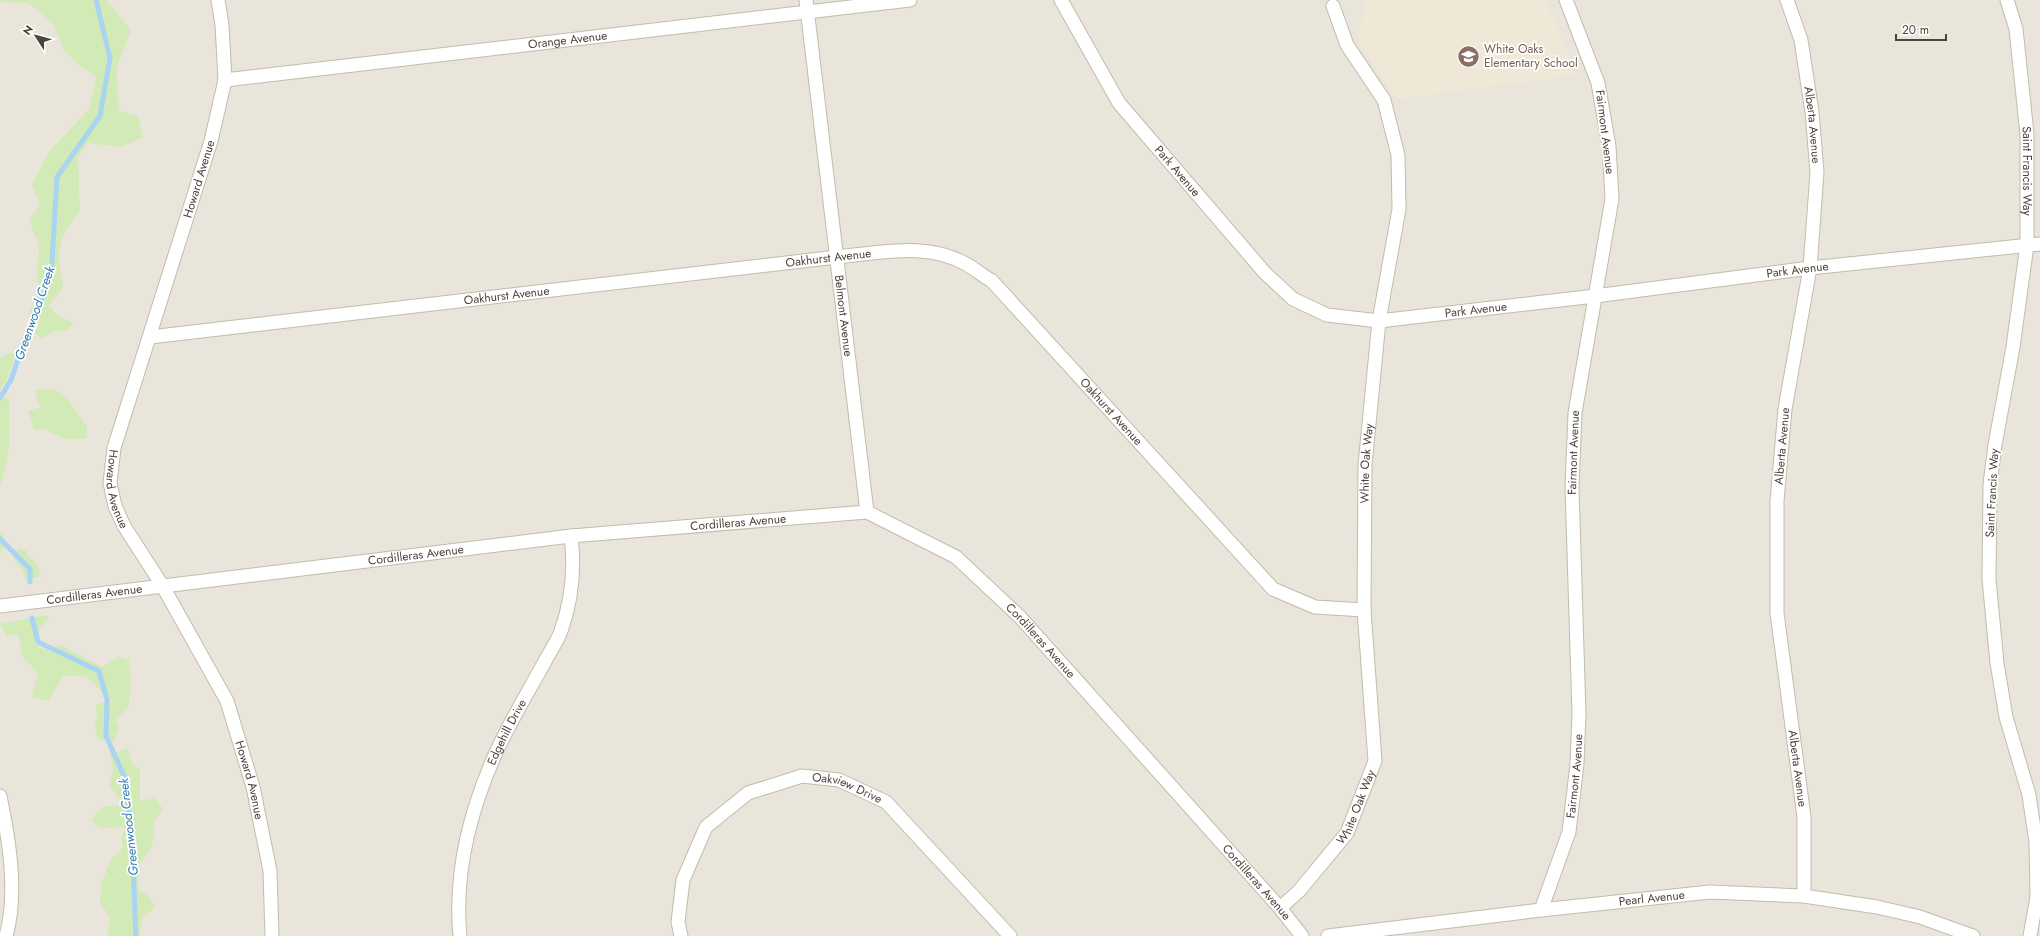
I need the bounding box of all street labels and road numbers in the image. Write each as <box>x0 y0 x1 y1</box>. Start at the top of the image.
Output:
street label: Orange Avenue <box>527 26 608 54</box>
street label: Alberta Avenue <box>1799 85 1825 164</box>
street label: Fairmont Avenue <box>1591 89 1619 175</box>
street label: Saint Francis Way <box>2017 126 2036 216</box>
street label: Howard Avenue <box>179 138 219 220</box>
street label: Park Avenue <box>1150 142 1205 201</box>
street label: Oakhurst Avenue <box>785 244 872 272</box>
street label: Park Avenue <box>1765 257 1829 283</box>
street label: Belmont Avenue <box>830 274 857 357</box>
street label: Oakhurst Avenue <box>463 282 550 309</box>
street label: Park Avenue <box>1444 297 1508 322</box>
street label: Oakhurst Avenue <box>1075 374 1147 449</box>
street label: Alberta Avenue <box>1770 407 1794 485</box>
street label: Fairmont Avenue <box>1563 410 1584 495</box>
street label: White Oak Way <box>1356 422 1378 503</box>
street label: Saint Francis Way <box>1981 447 2003 538</box>
street label: Howard Avenue <box>101 449 133 531</box>
street label: Cordilleras Avenue <box>689 510 787 535</box>
street label: Cordilleras Avenue <box>367 540 465 570</box>
street label: Cordilleras Avenue <box>45 580 143 609</box>
street label: Cordilleras Avenue <box>1002 599 1080 682</box>
street label: Edgehill Drive <box>483 696 531 768</box>
street label: Alberta Avenue <box>1784 729 1812 808</box>
street label: Fairmont Avenue <box>1562 734 1587 819</box>
street label: Howard Avenue <box>230 738 268 821</box>
street label: White Oak Way <box>1332 766 1380 849</box>
street label: Oakview Drive <box>811 768 885 808</box>
street label: Cordilleras Avenue <box>1218 840 1295 924</box>
street label: Pearl Avenue <box>1618 886 1686 911</box>

